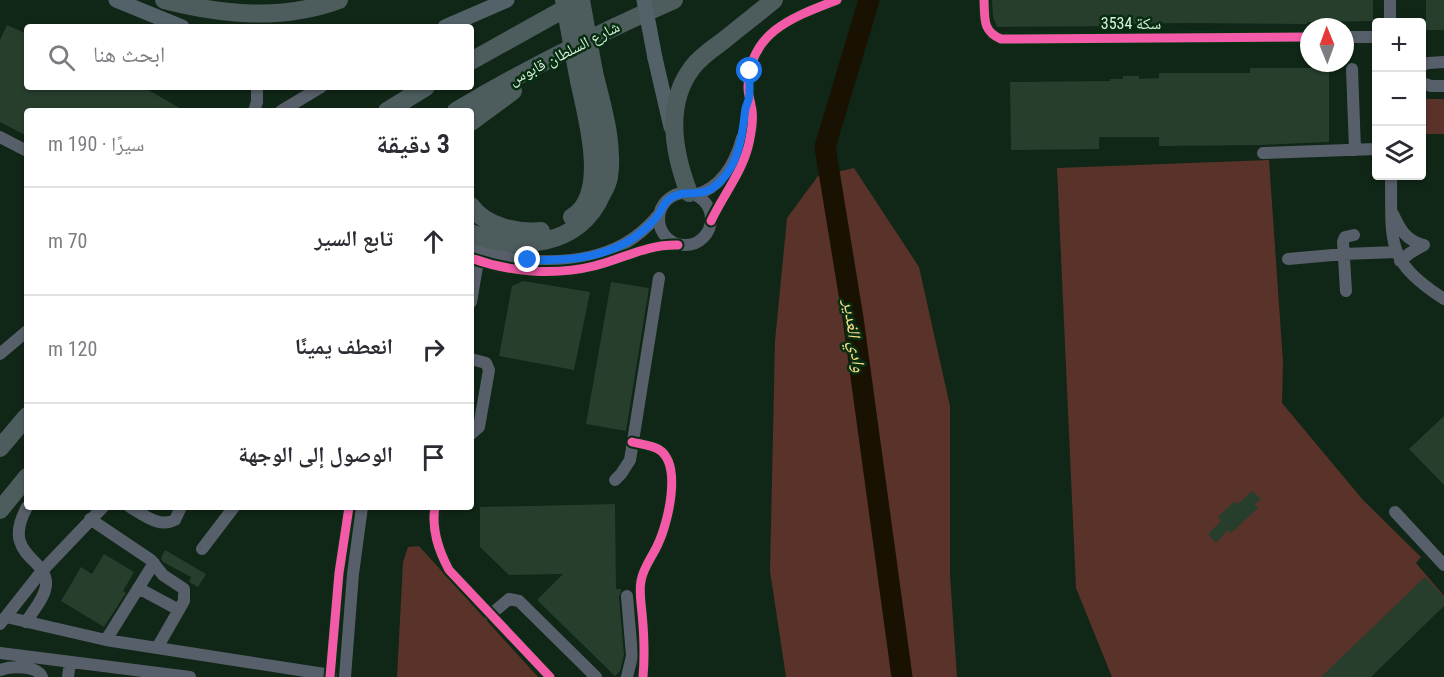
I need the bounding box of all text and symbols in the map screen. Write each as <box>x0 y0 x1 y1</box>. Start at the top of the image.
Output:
street label: سكة 3534 <box>1101 14 1161 33</box>
street label: شارع السلطان قابوس <box>505 17 623 90</box>
north arrow <box>1300 18 1354 72</box>
map controls <box>1372 18 1426 180</box>
button: + <box>1372 18 1426 72</box>
search box <box>24 24 474 90</box>
icon: search <box>45 41 78 74</box>
text: ابحث هنا <box>93 42 165 67</box>
route start <box>736 57 762 83</box>
button: − <box>1372 72 1426 126</box>
button: layers <box>1372 126 1426 180</box>
text: 3 دقيقة <box>376 129 450 159</box>
text: سيرًا · 190 m <box>48 132 145 156</box>
icon: ahead <box>417 225 450 258</box>
text: تابع السير <box>315 226 393 251</box>
text: 70 m <box>48 229 87 253</box>
route end <box>514 246 540 272</box>
water label: وادي الغدير <box>835 296 871 375</box>
icon: right <box>417 333 450 366</box>
text: انعطف يمينًا <box>295 334 393 359</box>
text: 120 m <box>48 337 97 361</box>
icon: arrive <box>417 441 450 474</box>
text: الوصول إلى الوجهة <box>238 442 393 467</box>

